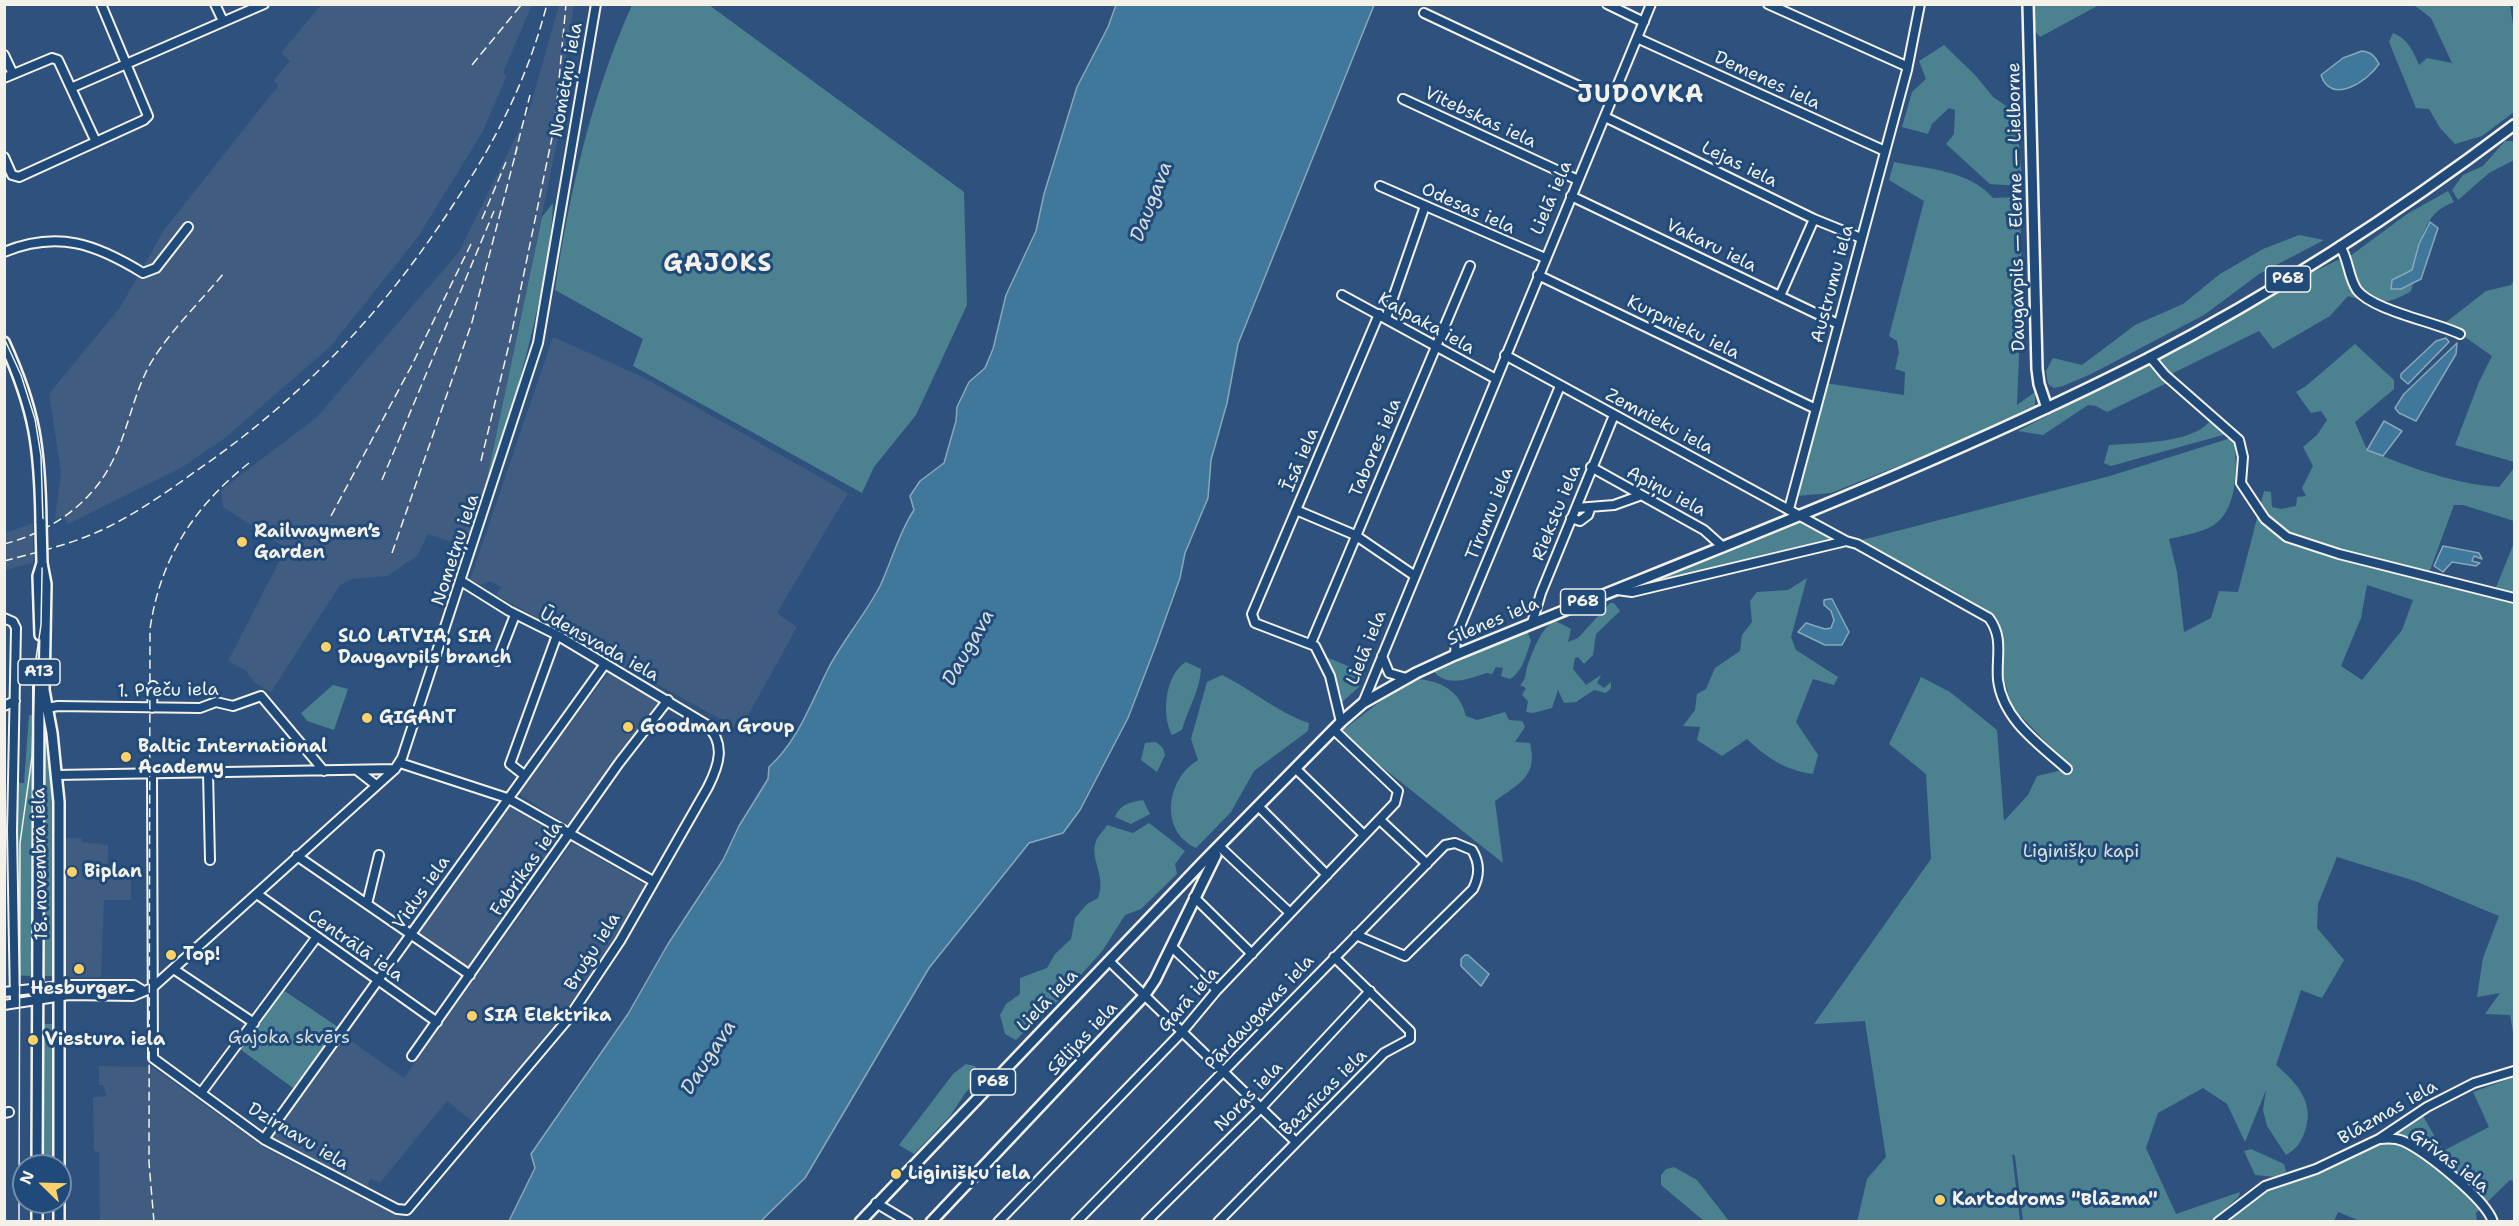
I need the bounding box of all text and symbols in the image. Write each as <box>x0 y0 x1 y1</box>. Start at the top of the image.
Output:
street label: Nometņu iela <box>546 21 588 139</box>
street label: Demenes iela <box>1711 47 1823 115</box>
street label: Daugavpils — Elerne — Lielborne <box>2004 62 2030 352</box>
district label: JUDOVKA <box>1577 82 1705 110</box>
street label: Vitebskas iela <box>1421 83 1539 153</box>
street label: Lejas iela <box>1698 137 1780 193</box>
water label: Daugava <box>1126 158 1178 246</box>
street label: Lielā iela <box>1527 158 1577 238</box>
street label: Odesas iela <box>1418 179 1518 239</box>
street label: Vakaru iela <box>1662 215 1760 277</box>
street label: Austrumu iela <box>1807 223 1859 345</box>
district label: GAJOKS <box>663 251 773 279</box>
road number: P68 <box>2266 266 2310 292</box>
street label: Kalpaka iela <box>1374 288 1478 360</box>
street label: Kurpnieku iela <box>1623 291 1743 365</box>
street label: Zemnieku iela <box>1601 384 1717 460</box>
street label: Tabores iela <box>1345 395 1407 501</box>
street label: Īsā iela <box>1278 425 1324 495</box>
street label: Riekstu iela <box>1528 462 1586 564</box>
street label: Apiņu iela <box>1623 462 1709 522</box>
street label: Tīrumu iela <box>1462 464 1518 564</box>
street label: Nometņu iela <box>428 491 484 609</box>
place label: Railwaymen’s Garden <box>254 521 380 564</box>
marker: Railwaymen’s Garden <box>235 535 249 549</box>
road number: P68 <box>1560 589 1606 615</box>
street label: Silenes iela <box>1444 593 1542 651</box>
street label: Ūdensvada iela <box>536 603 662 687</box>
water label: Daugava <box>938 606 1000 690</box>
street label: Lielā iela <box>1342 608 1392 688</box>
place label: SLO LATVIA, SIA Daugavpils branch <box>338 626 512 668</box>
marker: SLO LATVIA, SIA Daugavpils branch <box>319 640 333 654</box>
road number: A13 <box>18 659 60 685</box>
street label: 1. Preču iela <box>117 679 219 703</box>
place label: GIGANT <box>379 707 456 729</box>
marker: GIGANT <box>360 711 374 725</box>
place label: Goodman Group <box>640 716 795 738</box>
marker: Goodman Group <box>621 720 635 734</box>
place label: Baltic International Academy <box>138 736 327 778</box>
marker: Baltic International Academy <box>119 750 133 764</box>
street label: 18. novembra iela <box>29 788 53 940</box>
street label: Fabrikas iela <box>486 817 568 921</box>
park label: Liginišķu kapi <box>2023 841 2139 863</box>
street label: Vidus iela <box>389 852 455 934</box>
place label: Biplan <box>84 861 142 883</box>
marker: Biplan <box>65 865 79 879</box>
street label: Centrālā iela <box>303 905 407 987</box>
street label: Bruģu iela <box>561 909 625 995</box>
place label: Top! <box>183 944 220 966</box>
marker: Top! <box>164 948 178 962</box>
street label: Pārdaugavas iela <box>1201 951 1319 1075</box>
marker: Hesburger <box>72 962 86 976</box>
street label: Garā iela <box>1154 963 1224 1037</box>
street label: Lielā iela <box>1013 965 1083 1037</box>
place label: Hesburger <box>31 978 127 1000</box>
street label: Sēlijas iela <box>1043 998 1123 1080</box>
place label: SIA Elektrika <box>484 1005 611 1027</box>
marker: SIA Elektrika <box>465 1009 479 1023</box>
water label: Daugava <box>676 1016 742 1100</box>
park label: Gajoka skvērs <box>228 1027 350 1049</box>
place label: Viestura iela <box>45 1029 165 1051</box>
marker: Viestura iela <box>26 1033 40 1047</box>
street label: Baznīcas iela <box>1276 1045 1372 1141</box>
street label: Noras iela <box>1210 1057 1288 1137</box>
road number: P68 <box>970 1069 1016 1095</box>
street label: Blāzmas iela <box>2335 1076 2441 1150</box>
street label: Dzirnavu iela <box>244 1098 352 1176</box>
street label: Grīvas iela <box>2405 1124 2493 1198</box>
north arrow <box>12 1154 72 1214</box>
place label: Liginišķu iela <box>908 1163 1030 1185</box>
marker: Liginišķu iela <box>889 1167 903 1181</box>
text: N <box>15 1168 39 1187</box>
place label: Kartodroms "Blāzma" <box>1952 1189 2158 1211</box>
marker: Kartodroms "Blāzma" <box>1933 1193 1947 1207</box>

